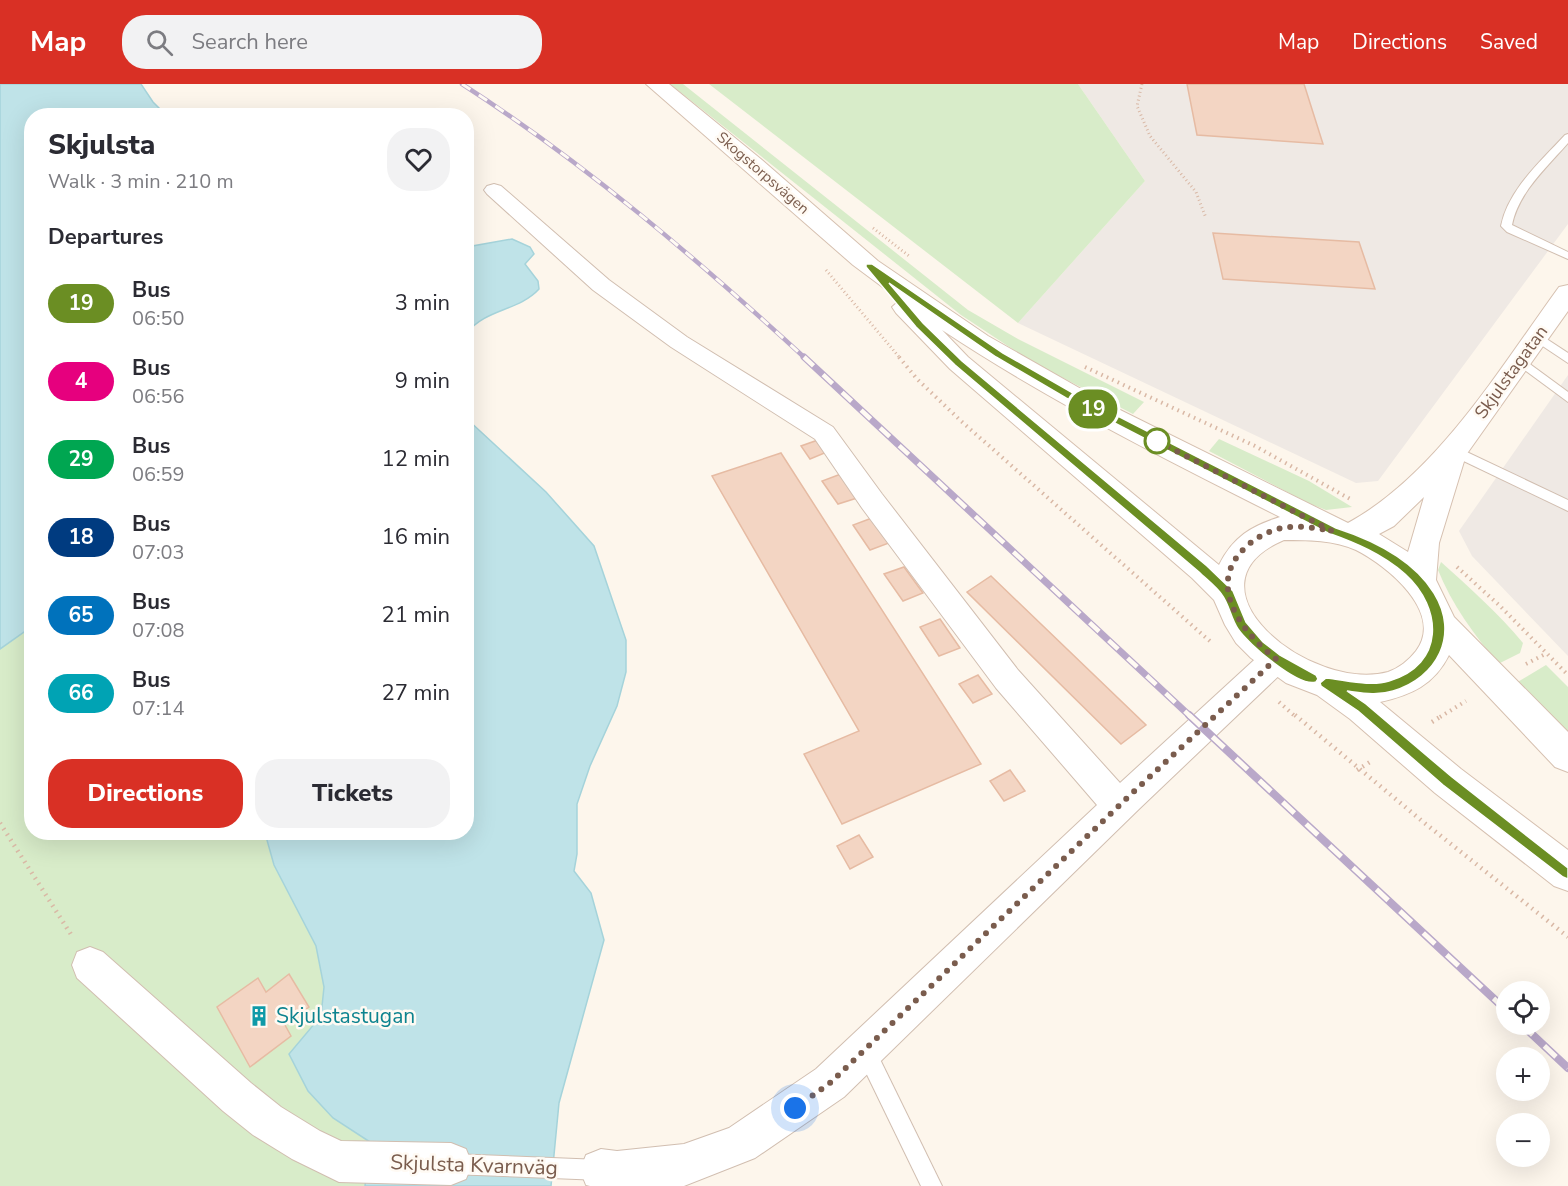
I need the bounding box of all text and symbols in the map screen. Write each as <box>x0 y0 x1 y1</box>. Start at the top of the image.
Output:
search box <box>122 15 542 69</box>
text: Map <box>30 23 86 61</box>
icon: search <box>143 26 176 59</box>
text: Search here <box>191 27 308 57</box>
text: Map <box>1278 28 1319 56</box>
text: Directions <box>1352 28 1447 56</box>
text: Saved <box>1480 28 1538 56</box>
text: Skjulsta <box>48 126 155 164</box>
street label: Skogstorpsvägen <box>713 127 813 219</box>
button: heart <box>387 128 450 191</box>
text: Walk · 3 min · 210 m <box>48 168 234 195</box>
text: Departures <box>48 222 163 252</box>
text: Bus <box>132 275 171 305</box>
text: 3 min <box>395 288 450 318</box>
text: 19 <box>68 289 94 317</box>
text: 06:50 <box>132 305 185 332</box>
street label: Skjulstagatan <box>1469 320 1553 424</box>
text: Bus <box>132 353 171 383</box>
text: 9 min <box>395 366 450 396</box>
text: 4 <box>75 367 87 395</box>
text: 06:56 <box>132 383 185 410</box>
line badge: 19 <box>1066 390 1120 428</box>
text: 19 <box>1080 395 1106 423</box>
unlabelled marker <box>1144 428 1170 454</box>
text: Bus <box>132 431 171 461</box>
text: 12 min <box>382 444 450 474</box>
text: 29 <box>68 445 94 473</box>
text: 06:59 <box>132 461 185 488</box>
text: Bus <box>132 509 171 539</box>
text: 16 min <box>382 522 450 552</box>
text: 18 <box>68 523 94 551</box>
text: 07:03 <box>132 539 185 566</box>
text: Bus <box>132 587 171 617</box>
text: 21 min <box>382 600 450 630</box>
text: 65 <box>68 601 94 629</box>
text: 07:08 <box>132 617 185 644</box>
text: Bus <box>132 665 171 695</box>
text: 27 min <box>382 678 450 708</box>
text: 66 <box>68 679 94 707</box>
text: 07:14 <box>132 695 185 722</box>
button: Directions <box>48 759 243 828</box>
button: Tickets <box>255 759 450 828</box>
map controls <box>1496 981 1550 1167</box>
button: locate <box>1496 981 1550 1035</box>
place label: Skjulstastugan <box>276 1002 415 1030</box>
building icon: Skjulstastugan <box>247 1004 271 1028</box>
button: + <box>1496 1047 1550 1101</box>
your location <box>780 1093 810 1123</box>
button: − <box>1496 1113 1550 1167</box>
street label: Skjulsta Kvarnväg <box>390 1148 558 1182</box>

